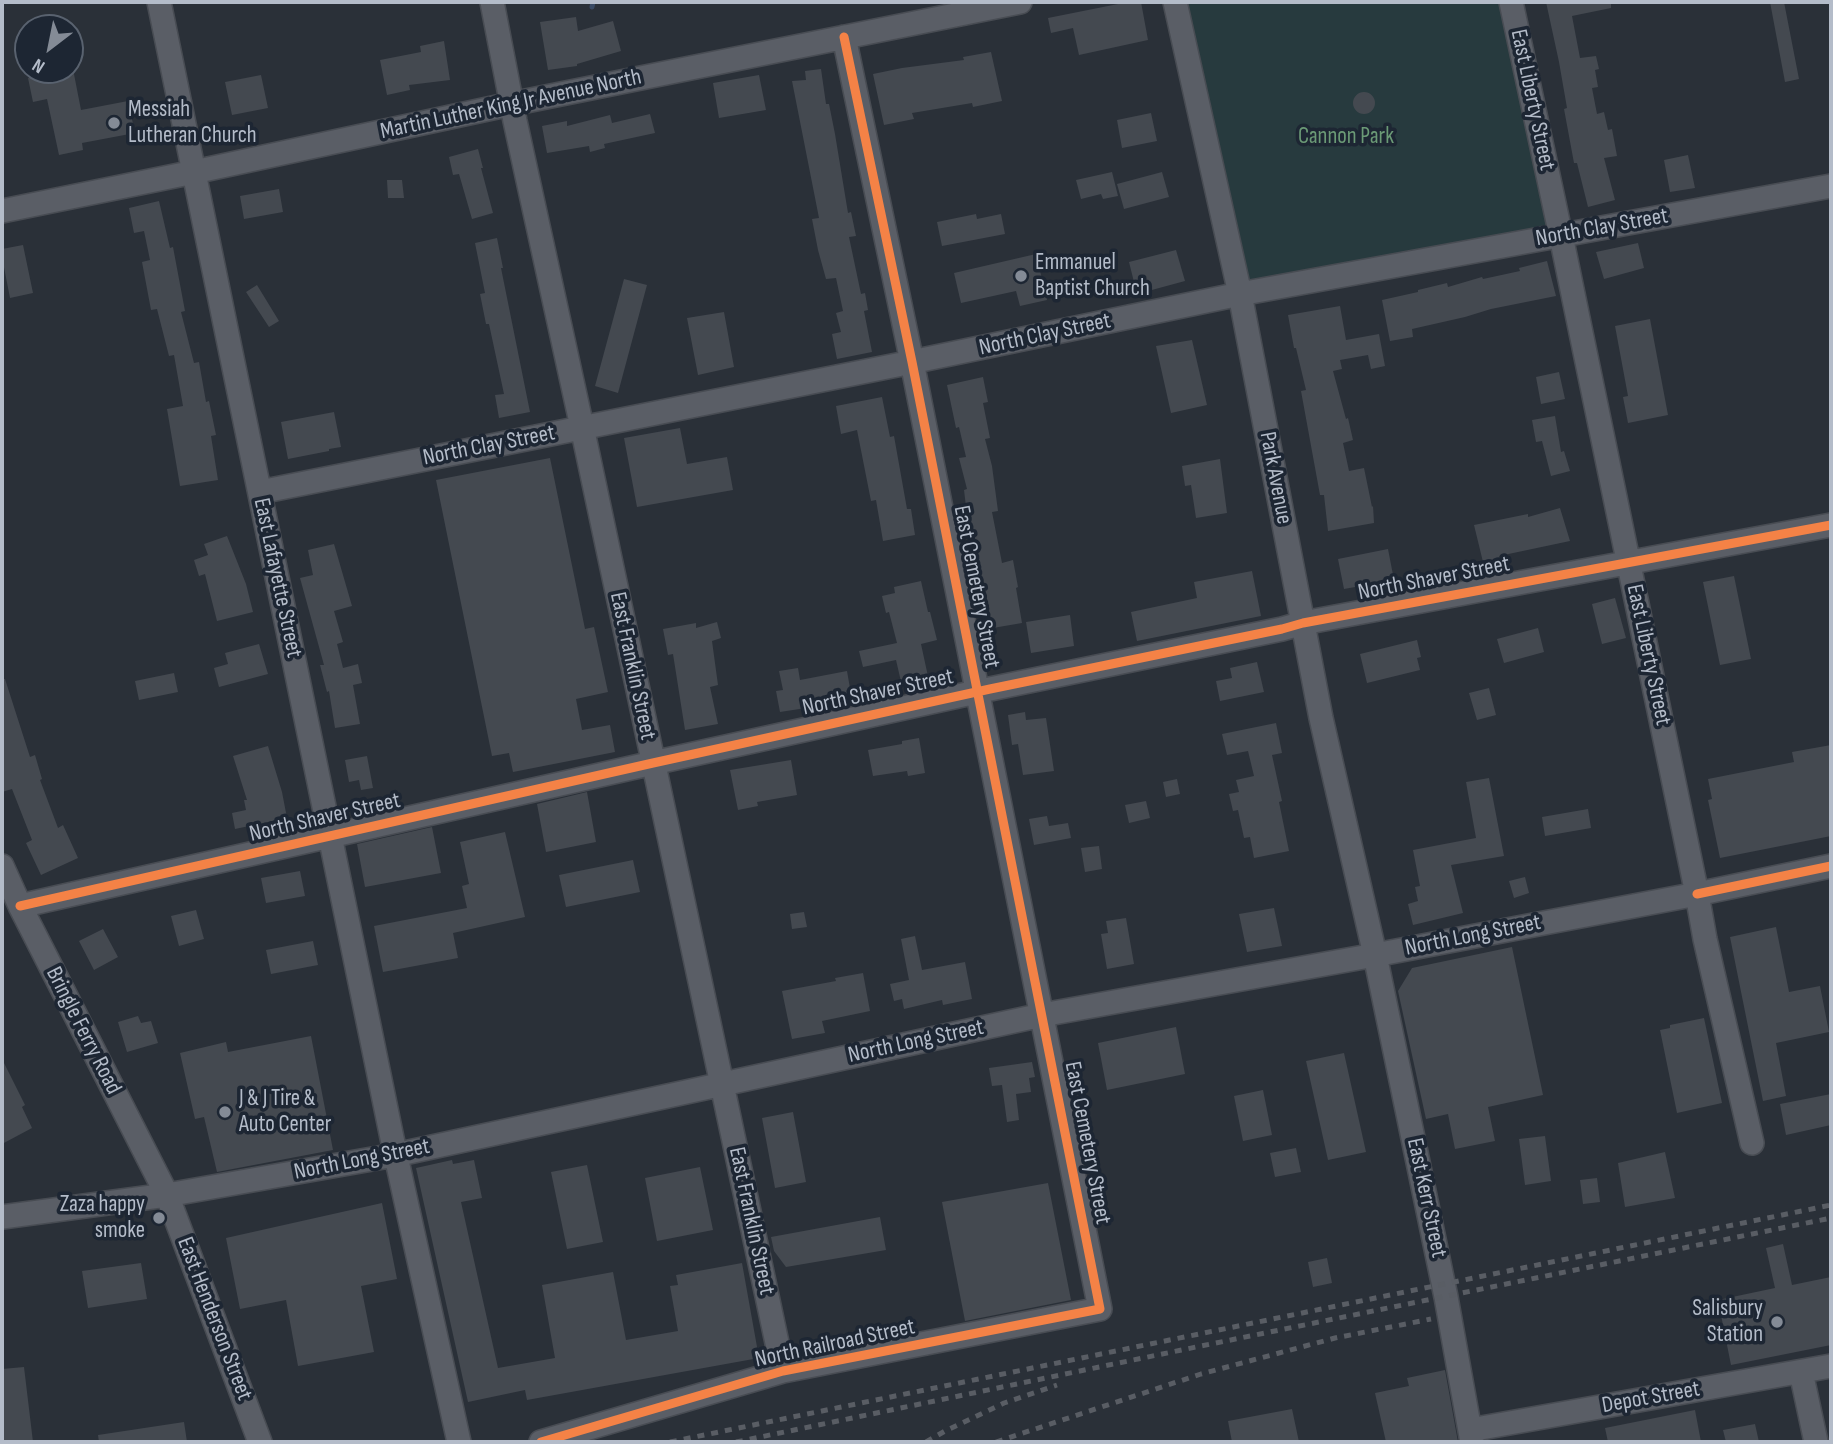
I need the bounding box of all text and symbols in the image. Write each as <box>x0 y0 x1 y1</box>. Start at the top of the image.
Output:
north arrow <box>14 14 84 84</box>
street label: East Liberty Street <box>1504 27 1560 173</box>
text: N <box>28 53 49 78</box>
street label: Martin Luther King Jr Avenue North <box>378 64 644 146</box>
place label: Messiah Lutheran Church <box>128 96 257 150</box>
marker: Messiah Lutheran Church <box>106 115 122 131</box>
park label: Cannon Park <box>1298 123 1394 151</box>
street label: North Clay Street <box>1534 203 1670 253</box>
place label: Emmanuel Baptist Church <box>1035 249 1150 303</box>
marker: Emmanuel Baptist Church <box>1013 268 1029 284</box>
street label: North Clay Street <box>977 308 1113 362</box>
street label: North Clay Street <box>421 420 557 472</box>
street label: Park Avenue <box>1253 429 1297 527</box>
street label: East Lafayette Street <box>247 496 307 660</box>
street label: East Cemetery Street <box>947 503 1005 671</box>
street label: North Shaver Street <box>1356 551 1512 607</box>
street label: East Liberty Street <box>1620 582 1676 728</box>
street label: East Franklin Street <box>603 590 661 742</box>
street label: North Shaver Street <box>800 664 956 722</box>
street label: North Shaver Street <box>247 787 403 849</box>
street label: North Long Street <box>1403 909 1543 963</box>
street label: Bringle Ferry Road <box>39 963 127 1099</box>
street label: North Long Street <box>846 1014 986 1070</box>
street label: East Cemetery Street <box>1058 1059 1116 1227</box>
place label: J & J Tire & Auto Center <box>239 1085 331 1139</box>
marker: J & J Tire & Auto Center <box>217 1104 233 1120</box>
street label: North Long Street <box>292 1133 432 1187</box>
street label: East Kerr Street <box>1400 1136 1452 1260</box>
street label: East Franklin Street <box>722 1145 780 1297</box>
place label: Zaza happy smoke <box>60 1191 145 1245</box>
marker: Zaza happy smoke <box>151 1210 167 1226</box>
street label: East Henderson Street <box>170 1233 258 1405</box>
place label: Salisbury Station <box>1692 1295 1763 1349</box>
street label: North Railroad Street <box>753 1314 917 1374</box>
marker: Salisbury Station <box>1769 1314 1785 1330</box>
street label: Depot Street <box>1600 1376 1702 1420</box>

